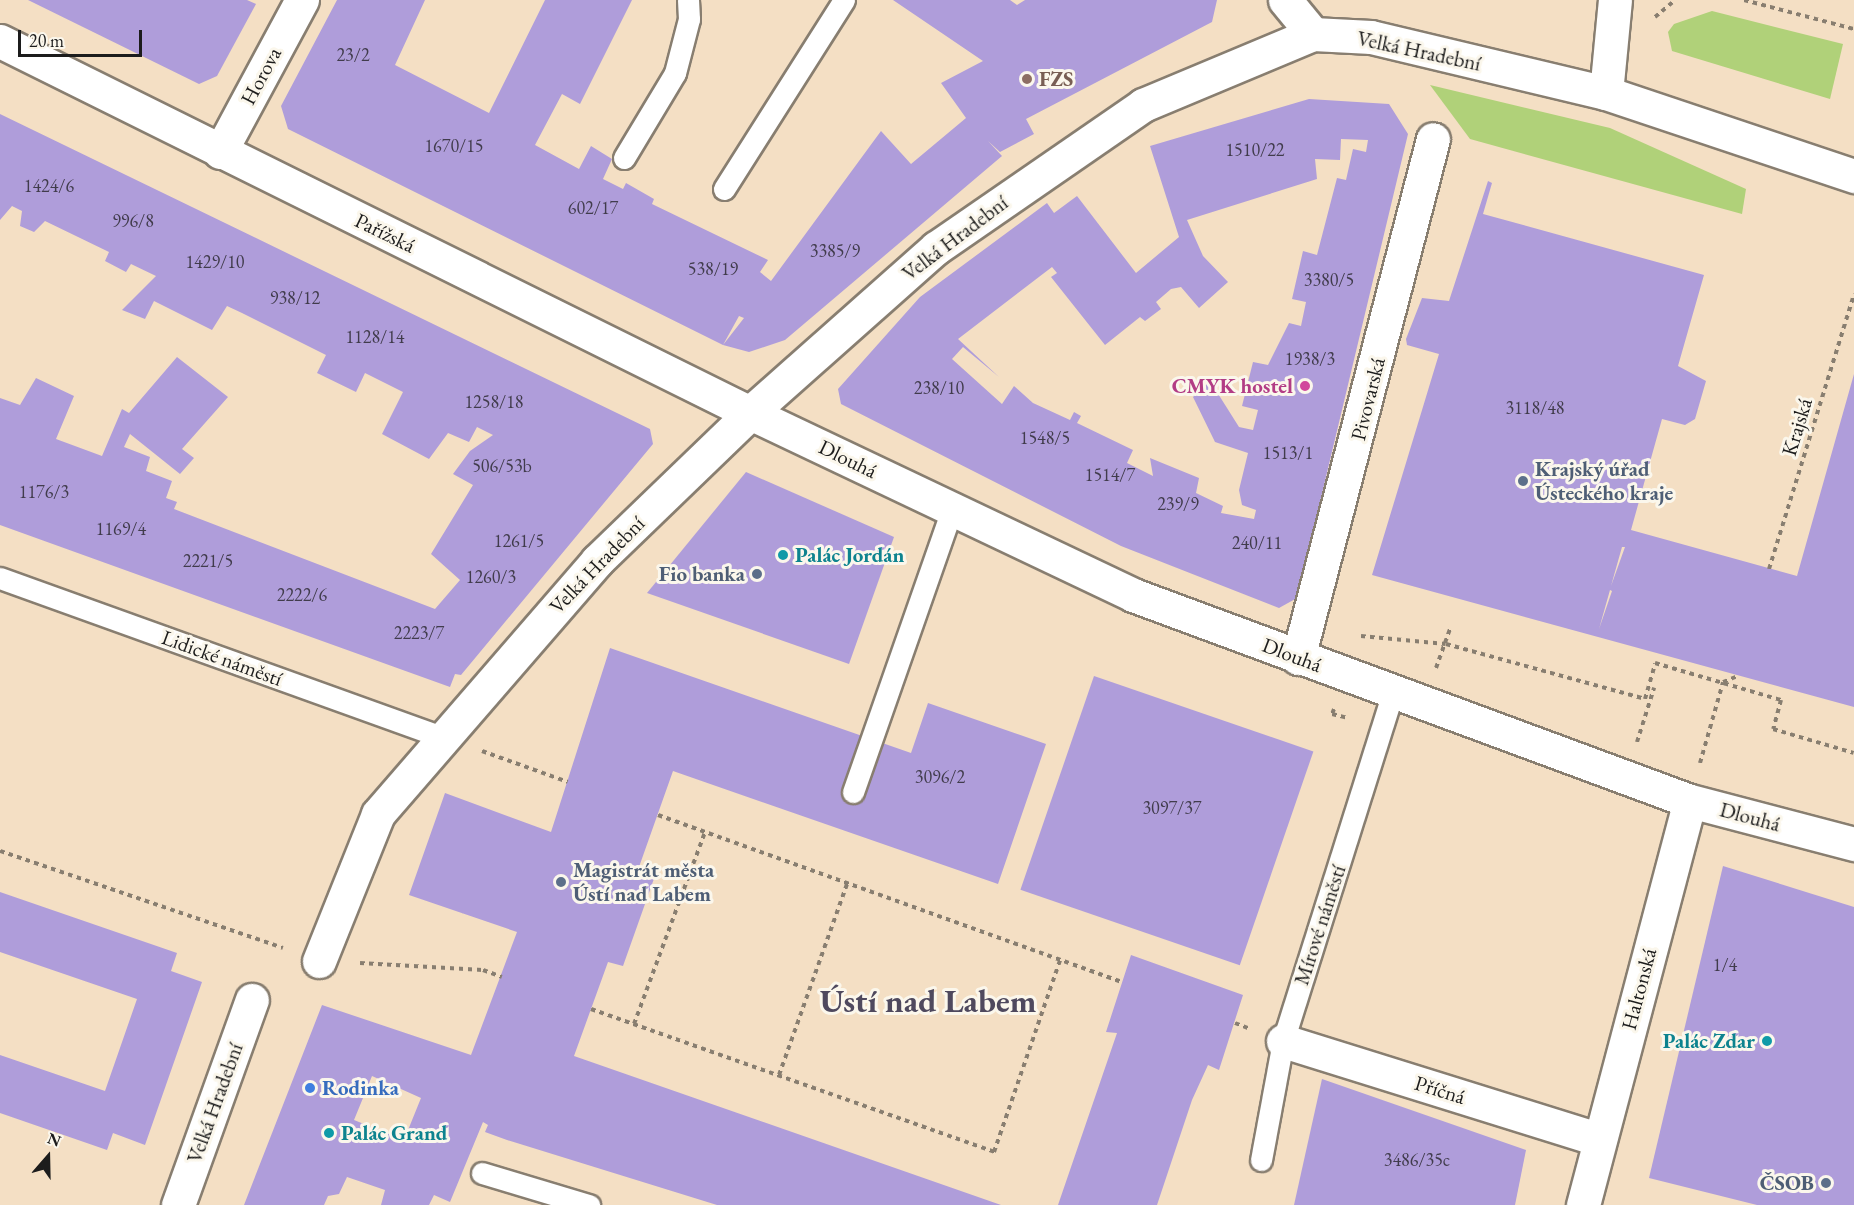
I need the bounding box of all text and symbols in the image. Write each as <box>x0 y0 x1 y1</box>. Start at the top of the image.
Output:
scale bar <box>21 18 146 56</box>
street label: Velká Hradební <box>1355 26 1483 76</box>
text: 20 m <box>29 29 64 52</box>
street label: Horova <box>235 43 287 109</box>
house number: 23/2 <box>336 44 370 66</box>
place label: FZS <box>1039 66 1073 92</box>
marker: FZS <box>1020 72 1034 86</box>
house number: 1670/15 <box>424 135 484 157</box>
house number: 1510/22 <box>1225 139 1285 161</box>
house number: 1424/6 <box>24 175 74 197</box>
street label: Velká Hradební <box>897 190 1013 286</box>
house number: 602/17 <box>568 197 618 219</box>
street label: Pařížská <box>351 208 419 258</box>
house number: 996/8 <box>112 210 154 232</box>
house number: 3385/9 <box>810 240 860 262</box>
house number: 1429/10 <box>185 251 245 273</box>
house number: 538/19 <box>688 258 738 280</box>
house number: 3380/5 <box>1304 269 1354 291</box>
house number: 938/12 <box>270 287 320 309</box>
house number: 1128/14 <box>345 326 405 348</box>
house number: 1938/3 <box>1285 348 1335 370</box>
street label: Pivovarská <box>1346 355 1390 443</box>
place label: CMYK hostel <box>1172 373 1293 399</box>
house number: 238/10 <box>914 377 964 399</box>
marker: CMYK hostel <box>1298 379 1312 393</box>
house number: 1258/18 <box>464 391 524 413</box>
street label: Krajská <box>1776 395 1818 459</box>
house number: 3118/48 <box>1505 397 1565 419</box>
house number: 1548/5 <box>1020 427 1070 449</box>
street label: Dlouhá <box>815 434 881 484</box>
house number: 1513/1 <box>1263 442 1313 464</box>
house number: 506/53b <box>472 455 532 477</box>
place label: Krajský úřad Ústeckého kraje <box>1535 456 1673 506</box>
house number: 1514/7 <box>1085 464 1135 486</box>
marker: Krajský úřad Ústeckého kraje <box>1516 474 1530 488</box>
house number: 1176/3 <box>19 481 69 503</box>
house number: 239/9 <box>1157 493 1199 515</box>
street label: Velká Hradební <box>544 511 650 619</box>
house number: 1169/4 <box>96 518 146 540</box>
house number: 1261/5 <box>494 530 544 552</box>
house number: 240/11 <box>1232 532 1282 554</box>
place label: Palác Jordán <box>795 542 904 568</box>
marker: Palác Jordán <box>776 548 790 562</box>
house number: 2221/5 <box>183 550 233 572</box>
place label: Fio banka <box>659 561 745 587</box>
house number: 1260/3 <box>466 566 516 588</box>
marker: Fio banka <box>750 567 764 581</box>
house number: 2222/6 <box>277 584 327 606</box>
house number: 2223/7 <box>394 622 444 644</box>
street label: Lidické náměstí <box>158 625 286 691</box>
street label: Dlouhá <box>1259 632 1325 678</box>
house number: 3096/2 <box>915 766 965 788</box>
house number: 3097/37 <box>1142 797 1202 819</box>
street label: Dlouhá <box>1717 797 1783 837</box>
place label: Magistrát města Ústí nad Labem <box>573 857 714 907</box>
street label: Mírové náměstí <box>1289 862 1351 988</box>
marker: Magistrát města Ústí nad Labem <box>554 875 568 889</box>
street label: Haltonská <box>1616 945 1662 1033</box>
house number: 1/4 <box>1713 954 1737 976</box>
district label: Ústí nad Labem <box>820 981 1036 1021</box>
place label: Palác Zdar <box>1663 1028 1755 1054</box>
marker: Palác Zdar <box>1760 1034 1774 1048</box>
street label: Velká Hradební <box>182 1040 248 1166</box>
street label: Příčná <box>1412 1070 1468 1110</box>
place label: Rodinka <box>322 1075 399 1101</box>
marker: Rodinka <box>303 1081 317 1095</box>
place label: Palác Grand <box>341 1120 447 1146</box>
marker: Palác Grand <box>322 1126 336 1140</box>
north arrow <box>18 1127 78 1187</box>
text: N <box>45 1128 64 1152</box>
house number: 3486/35c <box>1384 1149 1450 1171</box>
place label: ČSOB <box>1760 1170 1814 1196</box>
marker: ČSOB <box>1819 1176 1833 1190</box>

